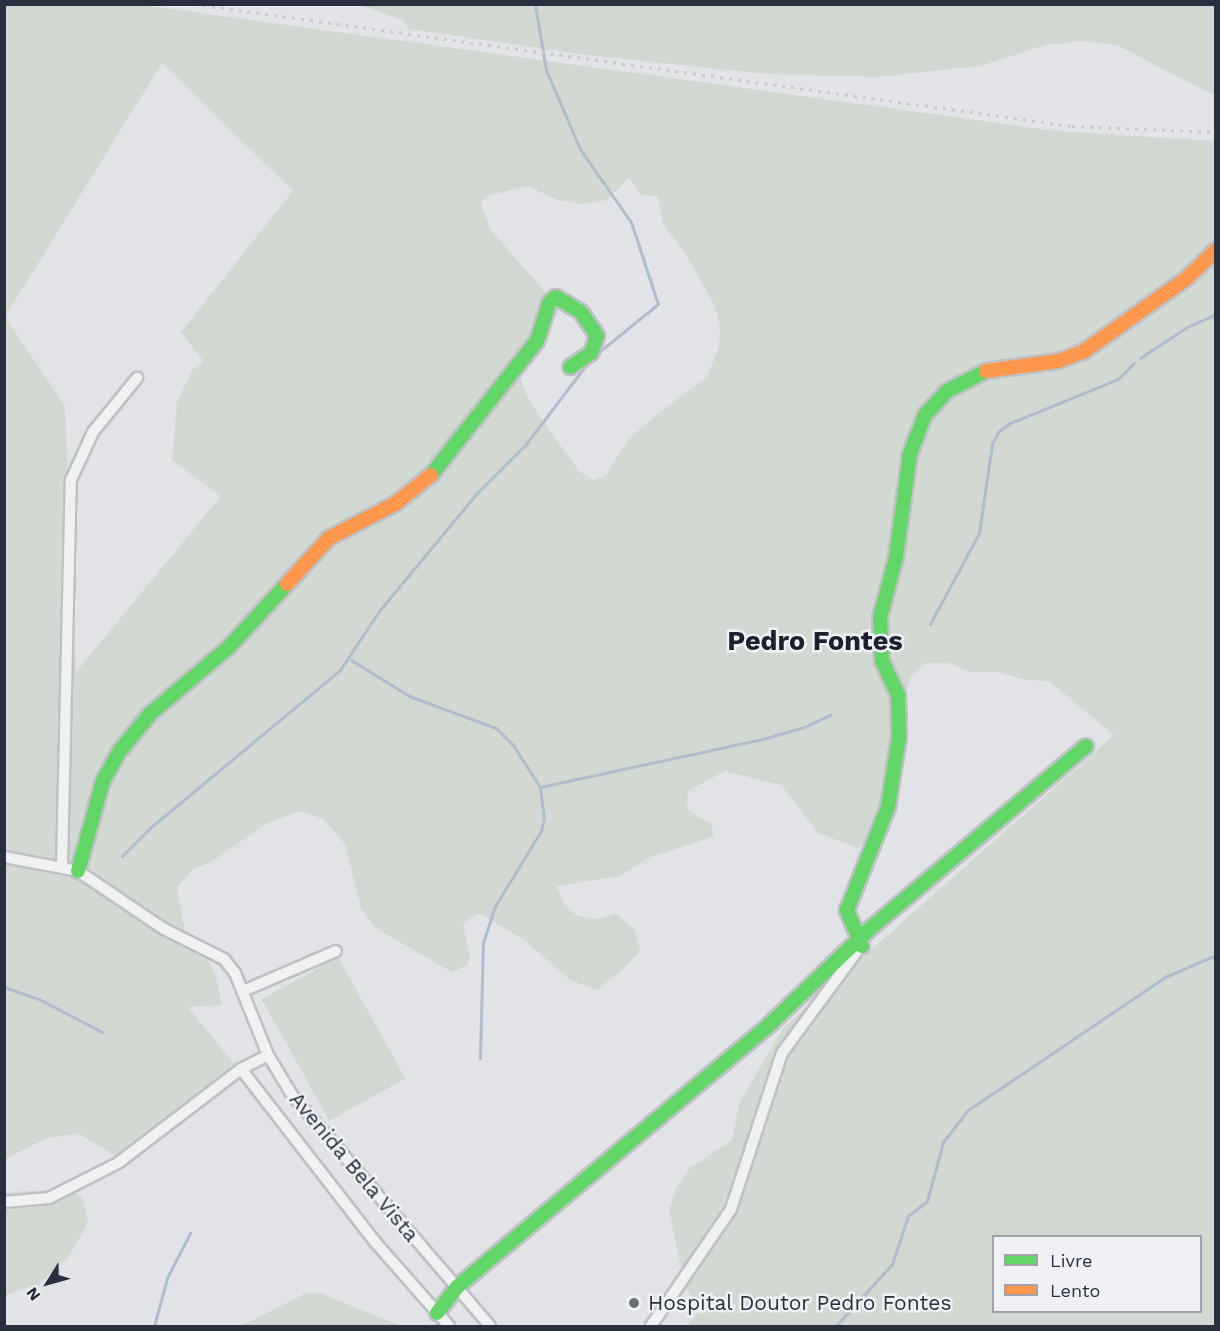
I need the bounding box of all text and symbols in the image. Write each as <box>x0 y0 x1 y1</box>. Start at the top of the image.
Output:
district label: Pedro Fontes <box>727 626 903 658</box>
street label: Avenida Bela Vista <box>284 1086 424 1248</box>
legend <box>992 1235 1202 1313</box>
text: Livre <box>1050 1250 1092 1271</box>
north arrow <box>18 1253 78 1313</box>
text: Lento <box>1050 1280 1100 1301</box>
text: N <box>22 1284 44 1305</box>
place label: Hospital Doutor Pedro Fontes <box>648 1290 953 1316</box>
marker: Hospital Doutor Pedro Fontes <box>625 1294 643 1312</box>

